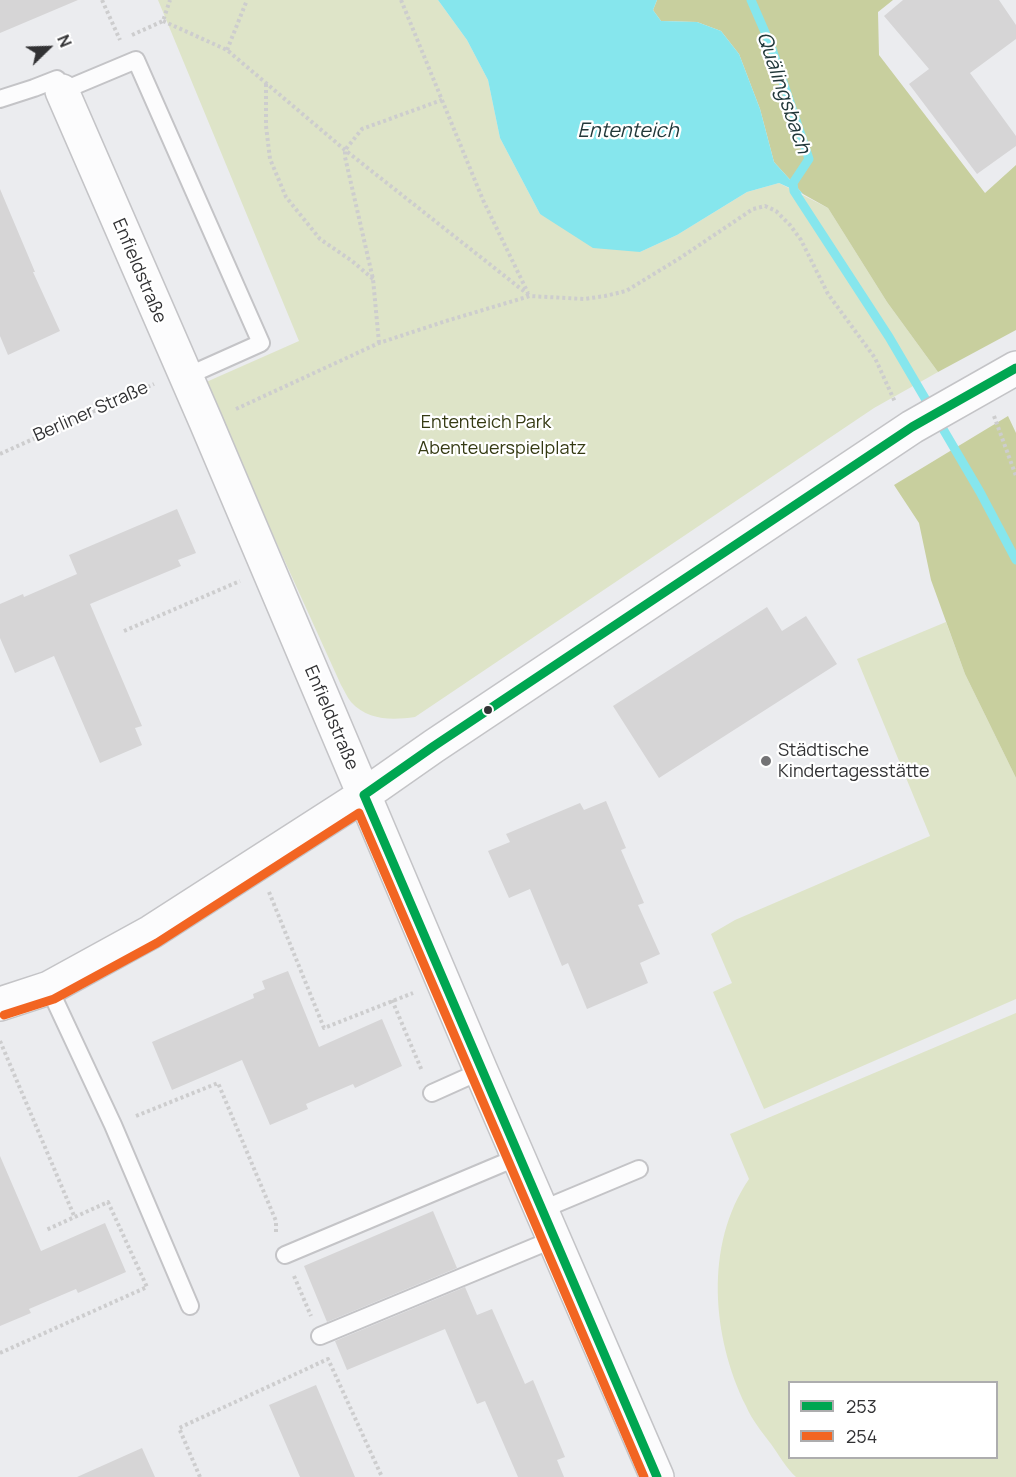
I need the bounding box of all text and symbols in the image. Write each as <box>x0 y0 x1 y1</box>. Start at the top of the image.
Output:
north arrow <box>18 18 78 78</box>
water label: Quälingsbach <box>751 29 815 157</box>
text: N <box>52 31 77 51</box>
water label: Ententeich <box>577 119 679 143</box>
street label: Enfieldstraße <box>107 216 171 326</box>
street label: Berliner Straße <box>30 377 152 447</box>
park label: Ententeich Park <box>421 412 551 434</box>
park label: Abenteuerspielplatz <box>418 438 586 460</box>
street label: Enfieldstraße <box>299 663 363 773</box>
unlabelled marker <box>482 704 494 716</box>
place label: Städtische Kindertagesstätte <box>778 740 930 783</box>
marker: Städtische Kindertagesstätte <box>759 754 773 768</box>
legend <box>788 1381 998 1459</box>
text: 253 <box>846 1394 877 1418</box>
text: 254 <box>846 1424 877 1448</box>

